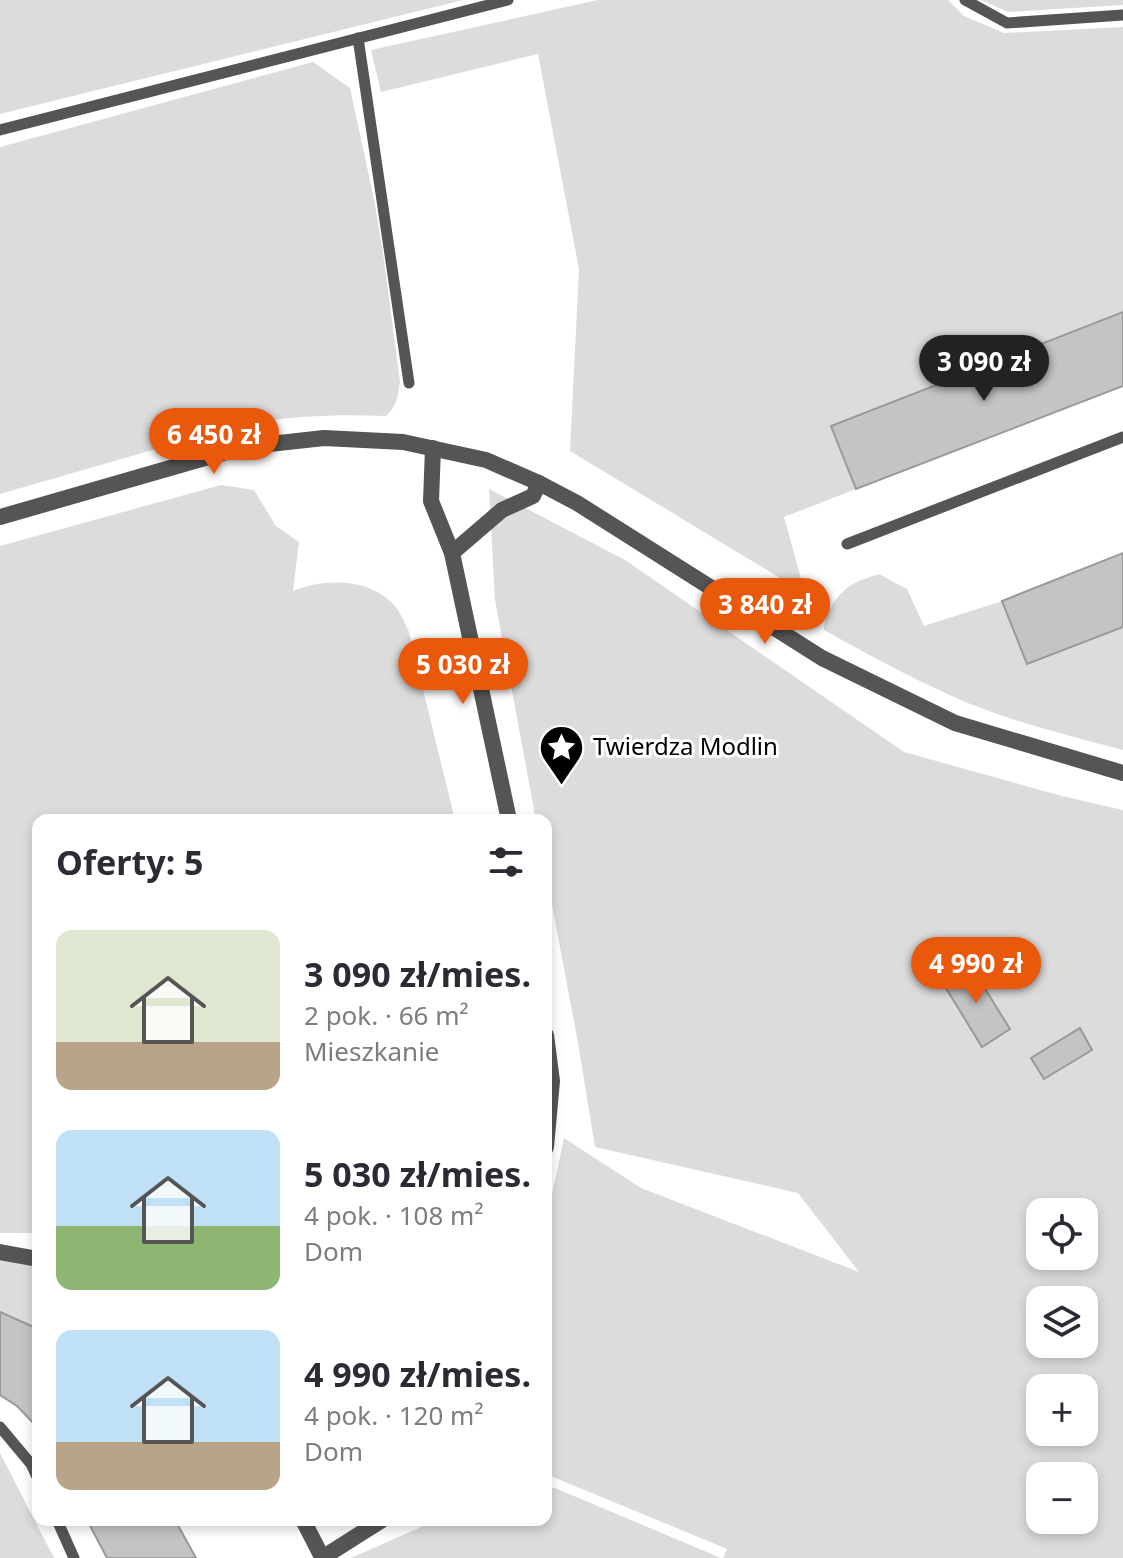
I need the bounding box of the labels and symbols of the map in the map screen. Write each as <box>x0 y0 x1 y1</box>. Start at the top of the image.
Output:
pin: 3 090 zł <box>901 335 1067 403</box>
pin: 6 450 zł <box>131 408 297 476</box>
pin: 3 840 zł <box>682 578 848 646</box>
pin: 5 030 zł <box>380 638 546 706</box>
place icon: Twierdza Modlin <box>538 723 586 786</box>
place label: Twierdza Modlin <box>593 729 778 762</box>
pin: 4 990 zł <box>893 937 1059 1005</box>

